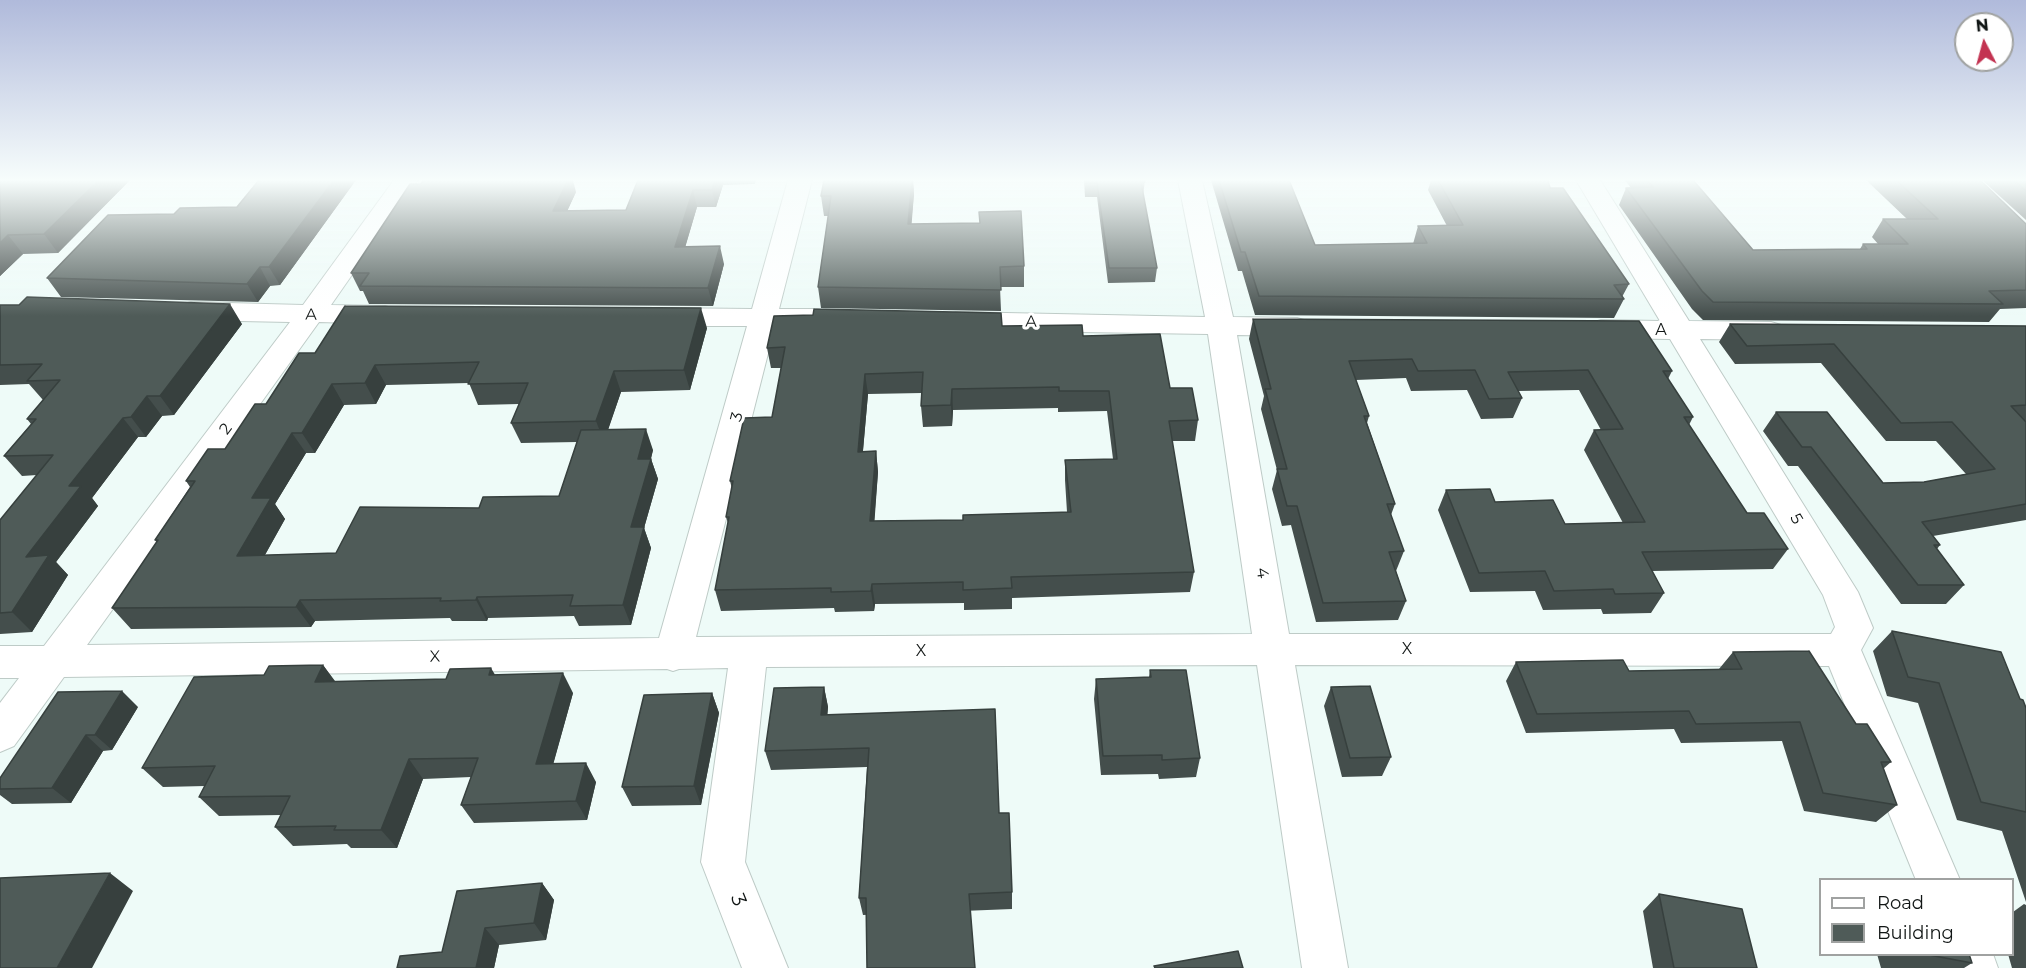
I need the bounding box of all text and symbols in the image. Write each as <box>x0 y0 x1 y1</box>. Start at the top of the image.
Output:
north arrow <box>1954 12 2014 72</box>
text: N <box>1975 15 1990 36</box>
street label: A <box>305 305 317 325</box>
street label: A <box>1025 312 1037 332</box>
street label: A <box>1655 320 1667 340</box>
street label: 3 <box>727 410 747 424</box>
street label: 2 <box>216 420 236 438</box>
street label: 5 <box>1785 510 1807 528</box>
street label: 4 <box>1252 566 1272 580</box>
street label: X <box>1402 639 1412 659</box>
street label: X <box>916 641 926 661</box>
street label: X <box>430 647 440 667</box>
legend <box>1819 878 2014 956</box>
street label: 3 <box>725 890 751 910</box>
text: Road <box>1877 892 1924 914</box>
text: Building <box>1877 922 1954 944</box>

